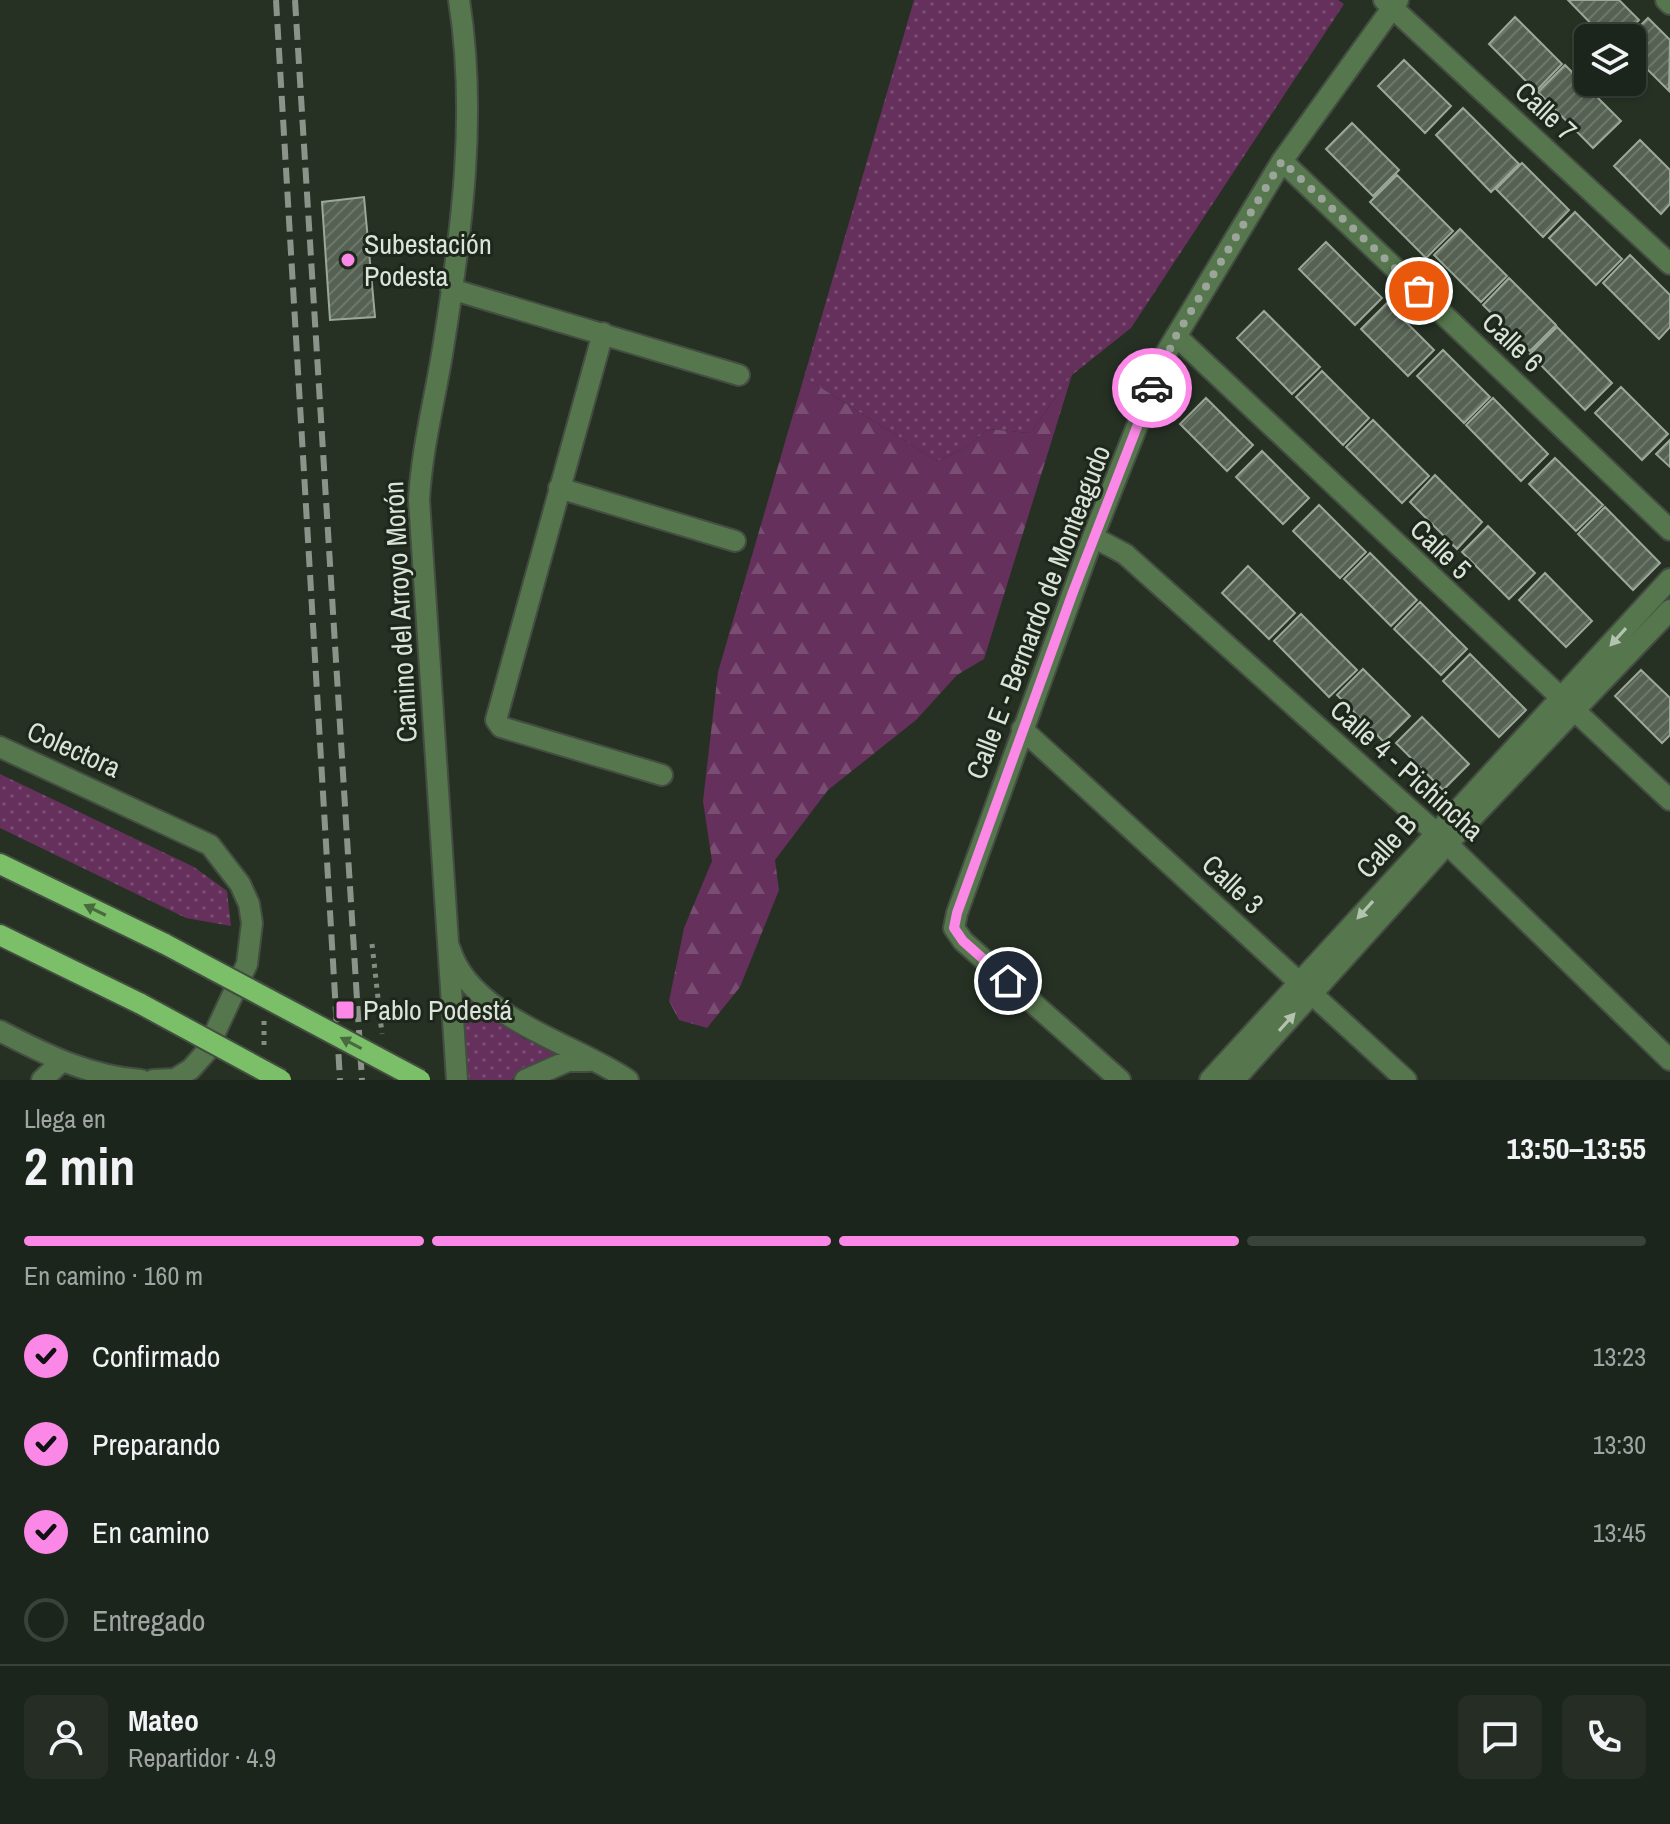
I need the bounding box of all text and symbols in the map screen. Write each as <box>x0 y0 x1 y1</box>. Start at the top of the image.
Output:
map controls <box>1574 24 1646 96</box>
button: layers <box>1574 24 1646 96</box>
street label: Calle 7 <box>1507 73 1585 149</box>
place label: Subestación Podesta <box>364 225 492 295</box>
marker: Subestación Podesta <box>339 251 357 269</box>
pin <box>1385 257 1453 325</box>
icon: bag <box>1397 269 1441 313</box>
street label: Calle 6 <box>1474 304 1552 380</box>
courier <box>1112 348 1192 428</box>
icon: car <box>1130 366 1174 410</box>
street label: Calle E - Bernardo de Monteagudo <box>957 440 1119 784</box>
street label: Camino del Arroyo Morón <box>374 480 426 744</box>
street label: Calle 5 <box>1402 511 1480 587</box>
one-way arrow <box>1609 627 1627 646</box>
street label: Calle 4 - Pichincha <box>1322 691 1492 849</box>
street label: Colectora <box>21 712 127 786</box>
street label: Calle B <box>1347 806 1425 886</box>
street label: Calle 3 <box>1194 846 1272 922</box>
one-way arrow <box>1357 901 1375 920</box>
one-way arrow <box>84 903 107 917</box>
pin <box>974 947 1042 1015</box>
icon: home <box>986 959 1030 1003</box>
place label: Pablo Podestá <box>363 991 513 1029</box>
marker: Pablo Podestá <box>334 999 356 1021</box>
one-way arrow <box>1277 1013 1295 1032</box>
one-way arrow <box>340 1037 363 1050</box>
text: Llega en <box>24 1101 106 1136</box>
text: 13:50–13:55 <box>1507 1128 1646 1168</box>
text: 2 min <box>24 1131 135 1201</box>
text: En camino · 160 m <box>24 1258 203 1293</box>
icon: check <box>24 1334 68 1378</box>
text: Confirmado <box>92 1336 221 1376</box>
text: 13:23 <box>1593 1339 1646 1374</box>
icon: check <box>24 1422 68 1466</box>
text: Preparando <box>92 1424 221 1464</box>
text: 13:30 <box>1593 1427 1646 1462</box>
icon: check <box>24 1510 68 1554</box>
text: En camino <box>92 1512 210 1552</box>
text: 13:45 <box>1593 1515 1646 1550</box>
text: Entregado <box>92 1600 206 1640</box>
button: person <box>24 1695 108 1779</box>
button: chat <box>1458 1695 1542 1779</box>
button: phone <box>1562 1695 1646 1779</box>
text: Mateo <box>128 1700 199 1740</box>
text: Repartidor · 4.9 <box>128 1740 276 1775</box>

